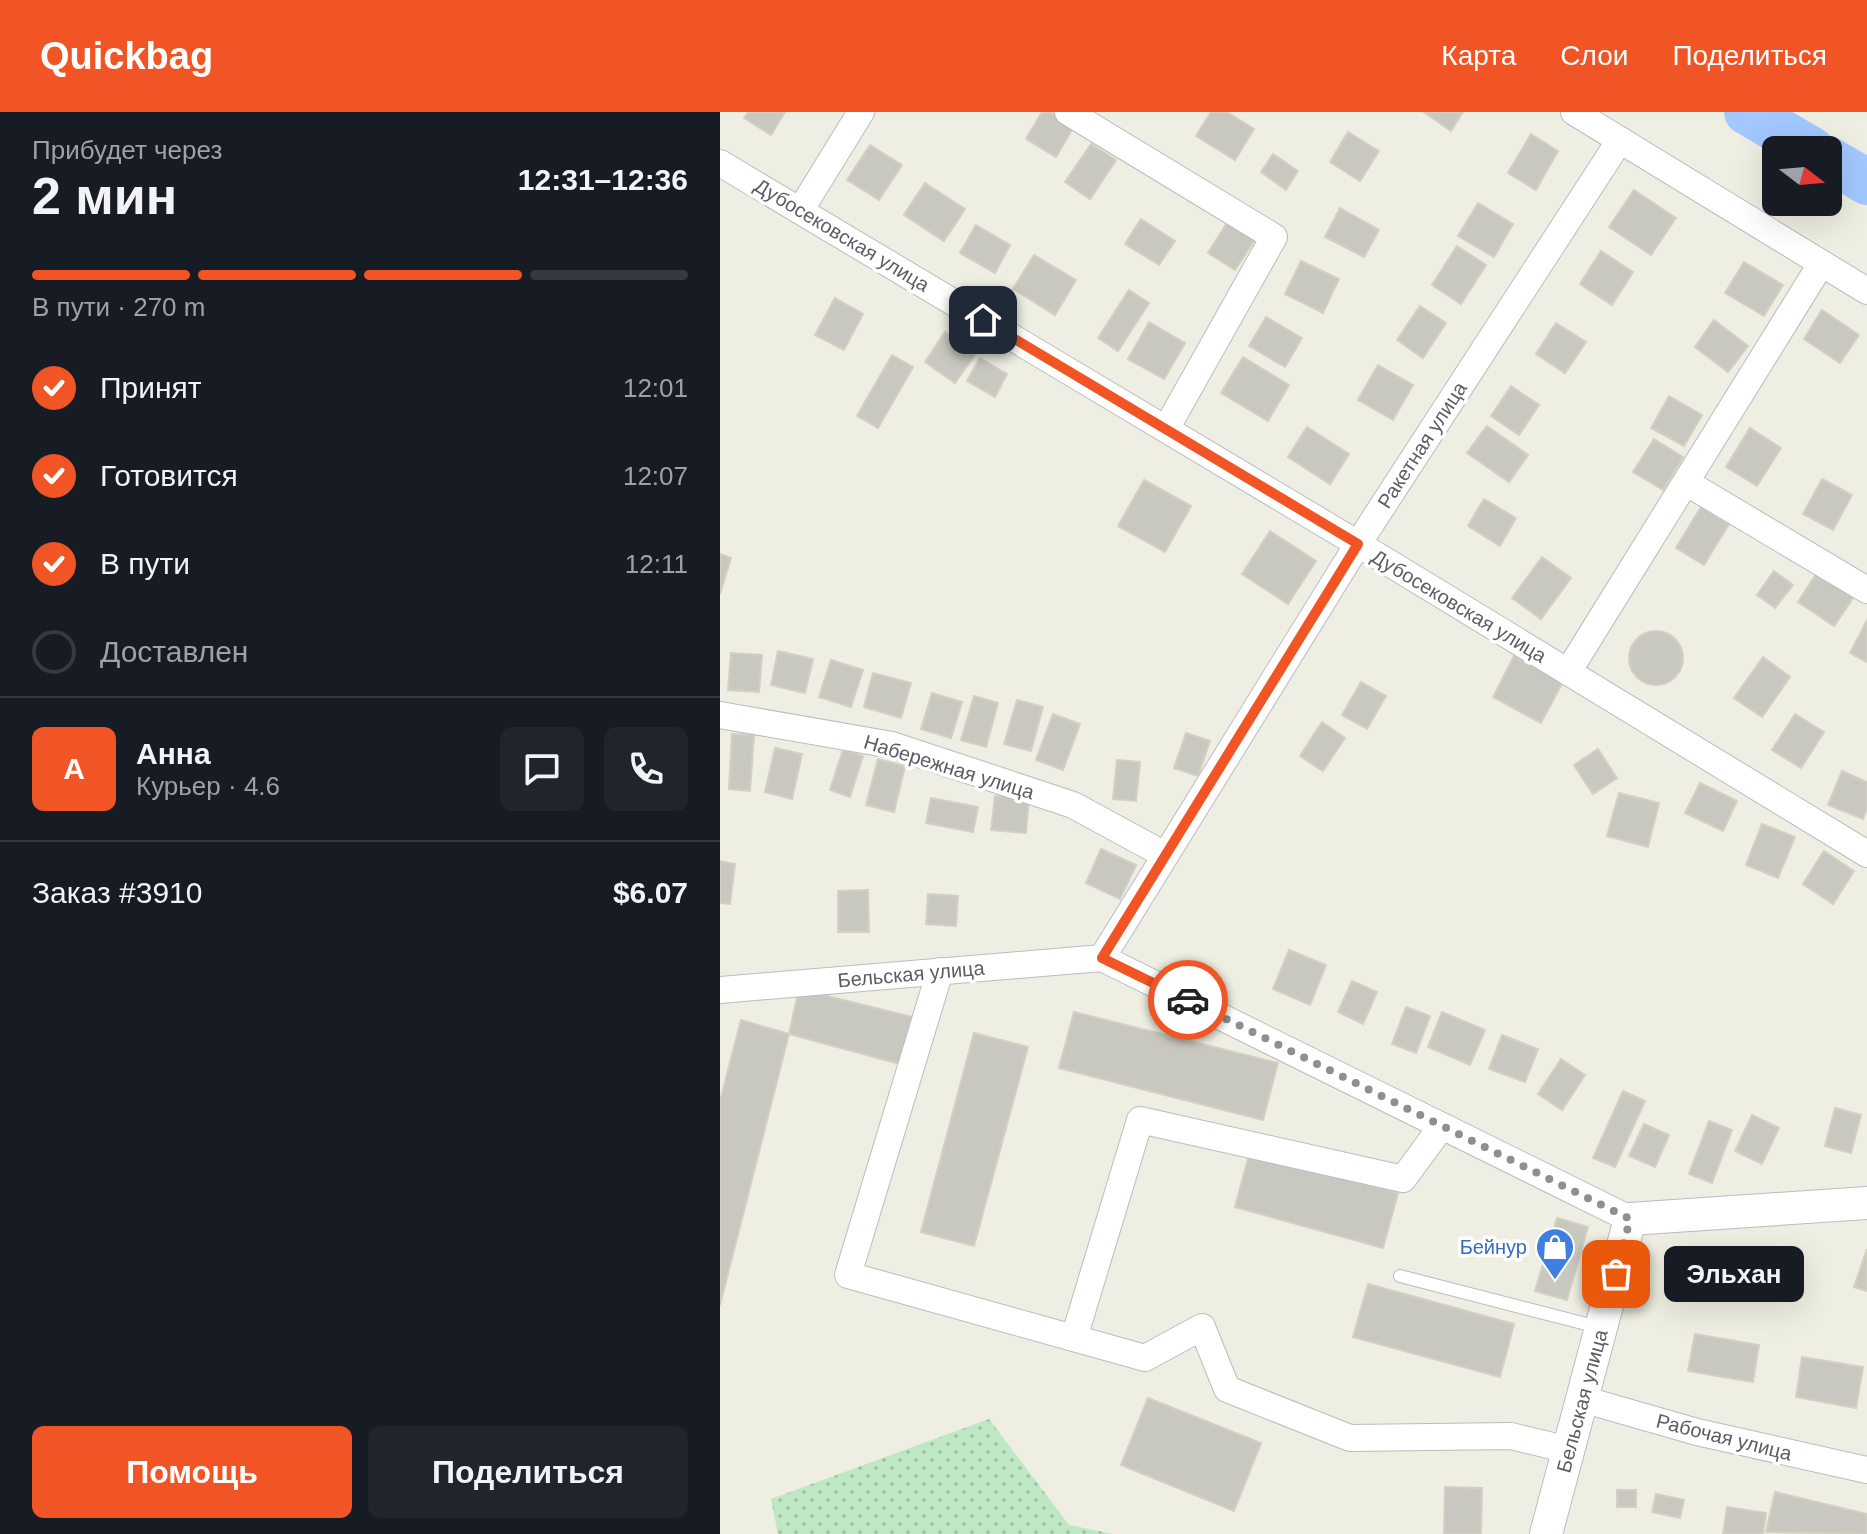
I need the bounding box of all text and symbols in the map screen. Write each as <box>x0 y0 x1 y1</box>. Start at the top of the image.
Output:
text: Quickbag <box>40 35 213 77</box>
text: Карта <box>1441 40 1516 71</box>
text: Слои <box>1560 40 1628 71</box>
text: Поделиться <box>1672 40 1827 71</box>
text: Прибудет через <box>32 135 222 165</box>
north arrow <box>1762 136 1842 216</box>
map controls <box>1762 136 1842 216</box>
text: 12:31–12:36 <box>518 163 688 196</box>
text: 2 мин <box>32 167 177 225</box>
street label: Дубосековская улица <box>751 174 934 296</box>
pin <box>949 286 1017 354</box>
text: В пути · 270 m <box>32 292 205 322</box>
icon: home <box>961 298 1005 342</box>
icon: check <box>32 366 76 410</box>
text: Принят <box>100 371 202 404</box>
text: 12:01 <box>623 373 688 403</box>
street label: Ракетная улица <box>1373 377 1471 512</box>
icon: check <box>32 454 76 498</box>
text: Готовится <box>100 459 238 492</box>
text: 12:07 <box>623 461 688 491</box>
icon: check <box>32 542 76 586</box>
street label: Дубосековская улица <box>1368 545 1551 667</box>
text: В пути <box>100 547 190 580</box>
text: 12:11 <box>625 549 688 579</box>
text: Доставлен <box>100 635 248 668</box>
button: chat <box>500 727 584 811</box>
button: phone <box>604 727 688 811</box>
street label: Набережная улица <box>861 731 1038 804</box>
text: Анна <box>136 737 211 770</box>
text: А <box>63 752 85 785</box>
text: Курьер · 4.6 <box>136 771 280 801</box>
text: Заказ #3910 <box>32 876 202 909</box>
text: $6.07 <box>613 876 688 909</box>
street label: Бельская улица <box>837 957 986 991</box>
courier <box>1148 960 1228 1040</box>
icon: car <box>1166 978 1210 1022</box>
shop icon: Бейнур <box>1534 1226 1576 1281</box>
place label: Бейнур <box>1460 1236 1527 1258</box>
pin <box>1582 1240 1650 1308</box>
callout: Эльхан <box>1664 1246 1804 1302</box>
icon: bag <box>1594 1252 1638 1296</box>
text: Эльхан <box>1687 1259 1781 1289</box>
street label: Бельская улица <box>1552 1326 1612 1475</box>
street label: Рабочая улица <box>1654 1410 1795 1465</box>
button: Помощь <box>32 1426 352 1518</box>
button: Поделиться <box>368 1426 688 1518</box>

